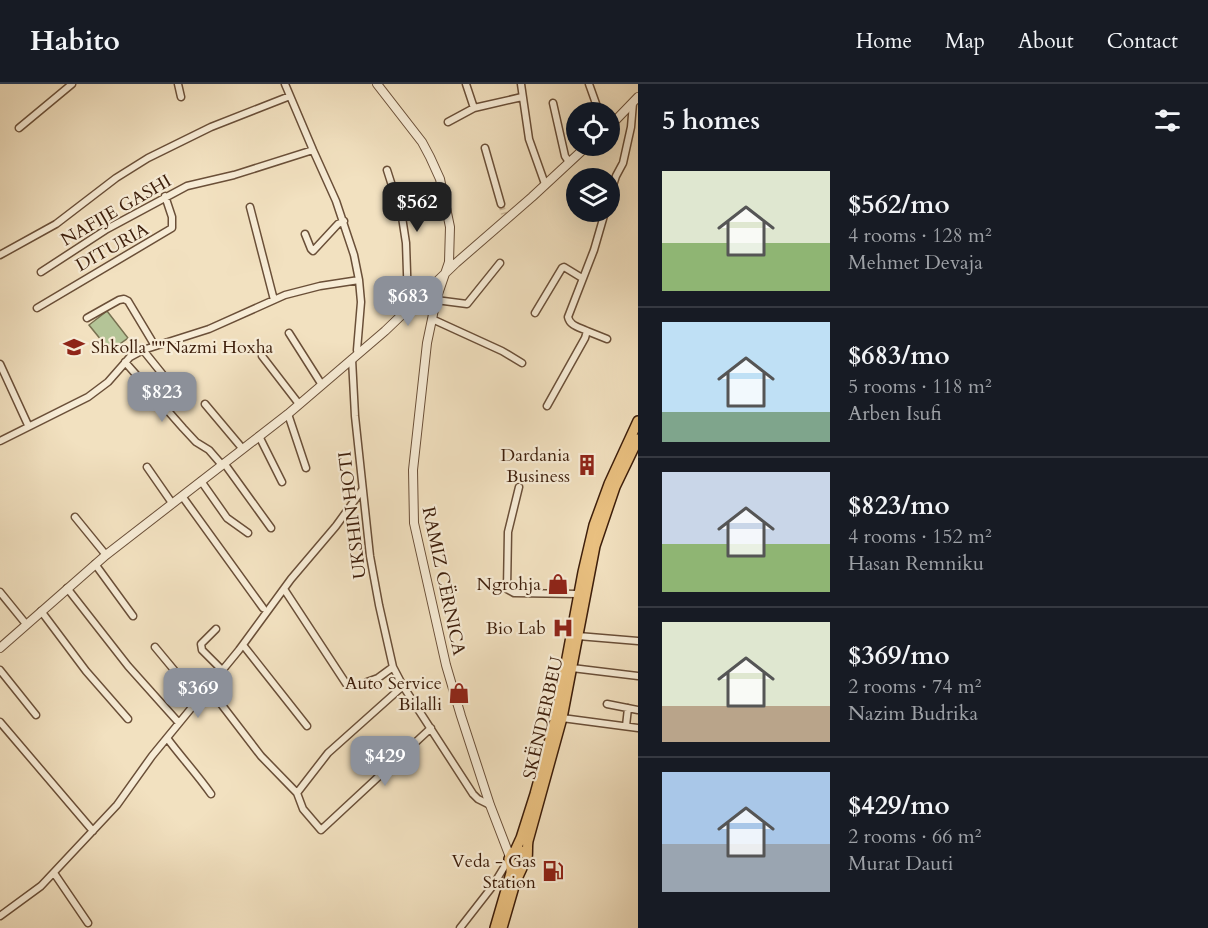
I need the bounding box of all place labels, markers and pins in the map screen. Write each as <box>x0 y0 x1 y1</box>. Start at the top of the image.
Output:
pin: $562 <box>381 182 453 233</box>
pin: $683 <box>372 276 444 327</box>
school or university icon: Shkolla ""Nazmi Hoxha <box>62 335 86 359</box>
place label: Shkolla ""Nazmi Hoxha <box>91 335 274 360</box>
pin: $823 <box>126 372 198 423</box>
place label: Dardania Business <box>501 443 570 489</box>
building icon: Dardania Business <box>575 453 599 477</box>
place label: Ngrohja <box>477 572 541 597</box>
shop icon: Ngrohja <box>546 572 570 596</box>
place label: Bio Lab <box>486 616 546 641</box>
hospital icon: Bio Lab <box>551 616 575 640</box>
pin: $369 <box>162 668 234 719</box>
place label: Auto Service Bilalli <box>345 671 442 717</box>
shop icon: Auto Service Bilalli <box>447 681 471 705</box>
pin: $429 <box>349 736 421 787</box>
place label: Veda - Gas Station <box>452 849 537 895</box>
fuel station icon: Veda - Gas Station <box>541 859 565 883</box>

